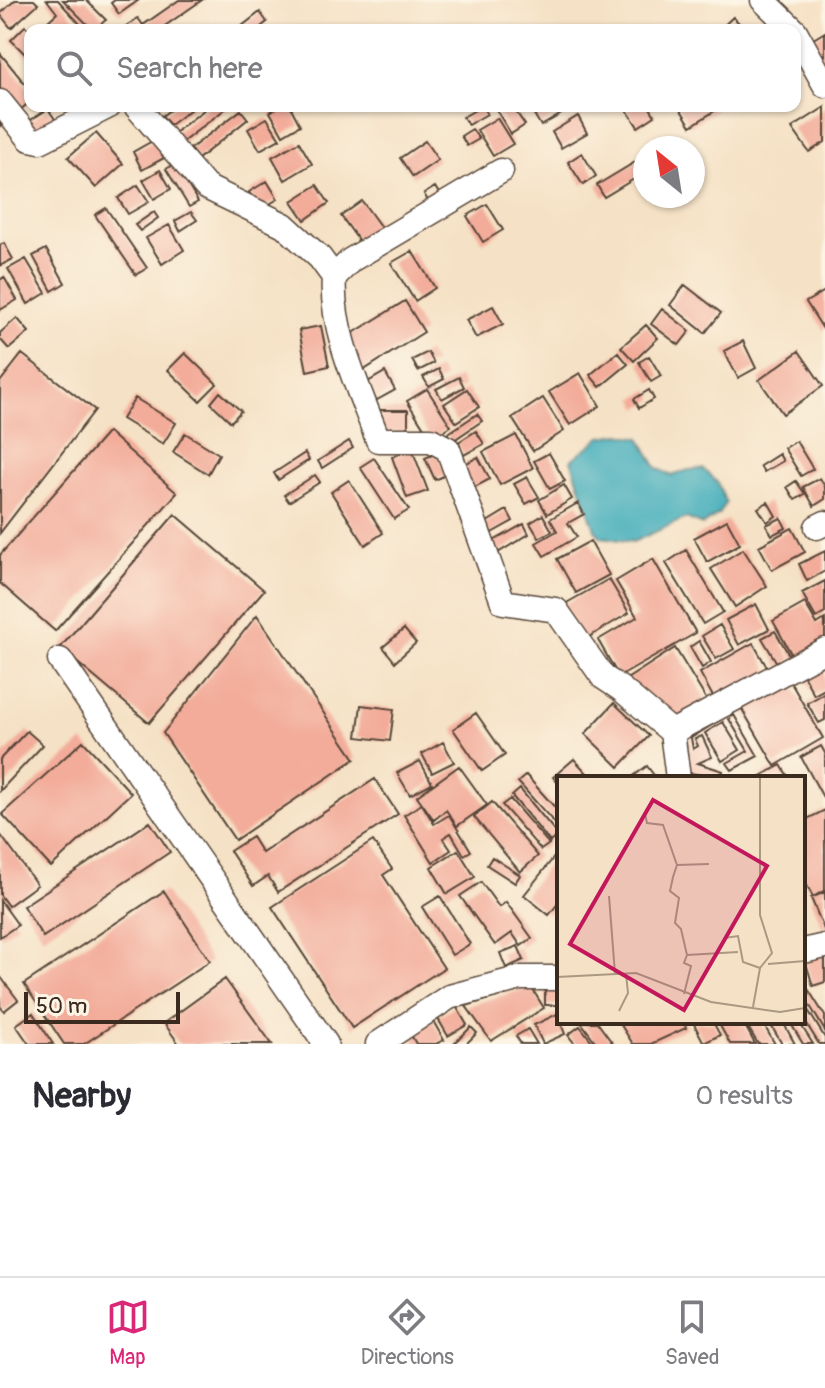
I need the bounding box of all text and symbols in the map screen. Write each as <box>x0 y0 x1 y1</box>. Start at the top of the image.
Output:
search box <box>24 24 801 112</box>
icon: search <box>52 46 96 90</box>
text: Search here <box>116 50 263 87</box>
north arrow <box>633 136 705 208</box>
inset map <box>557 776 805 1024</box>
scale bar <box>24 988 180 1024</box>
text: 50 m <box>36 992 87 1020</box>
text: Nearby <box>32 1075 131 1118</box>
text: 0 results <box>696 1080 793 1112</box>
tab: Map <box>106 1295 150 1371</box>
tab: Directions <box>361 1295 454 1371</box>
tab: Saved <box>665 1295 719 1371</box>

